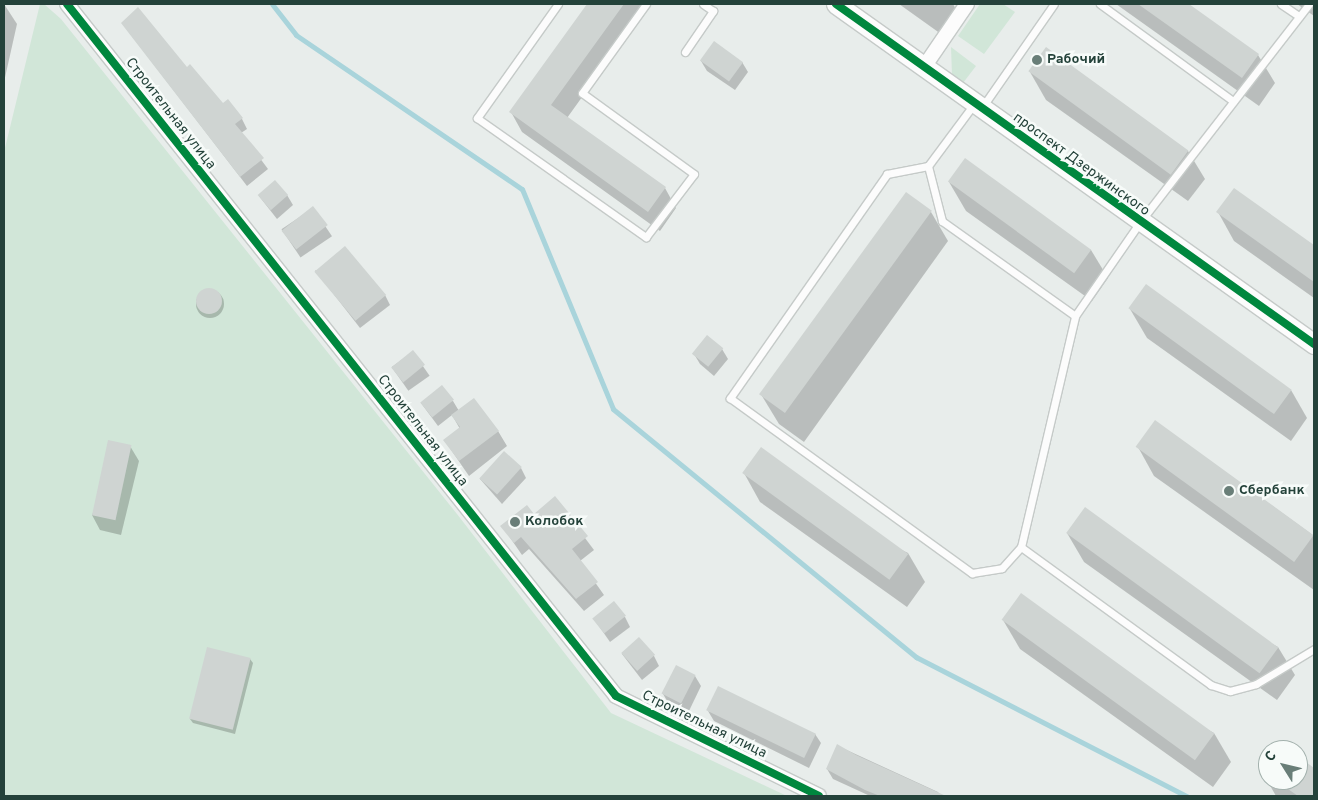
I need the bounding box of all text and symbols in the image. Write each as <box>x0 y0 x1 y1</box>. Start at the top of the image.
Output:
place label: Рабочий <box>1047 52 1105 68</box>
marker: Рабочий <box>1031 54 1043 66</box>
street label: Строительная улица <box>121 55 219 173</box>
street label: проспект Дзержинского <box>1009 110 1153 220</box>
street label: Строительная улица <box>373 372 471 490</box>
place label: Сбербанк <box>1239 483 1305 499</box>
marker: Сбербанк <box>1223 485 1235 497</box>
place label: Колобок <box>525 514 583 530</box>
marker: Колобок <box>509 516 521 528</box>
street label: Строительная улица <box>639 687 769 763</box>
north arrow <box>1258 740 1308 790</box>
text: С <box>1262 748 1281 765</box>

